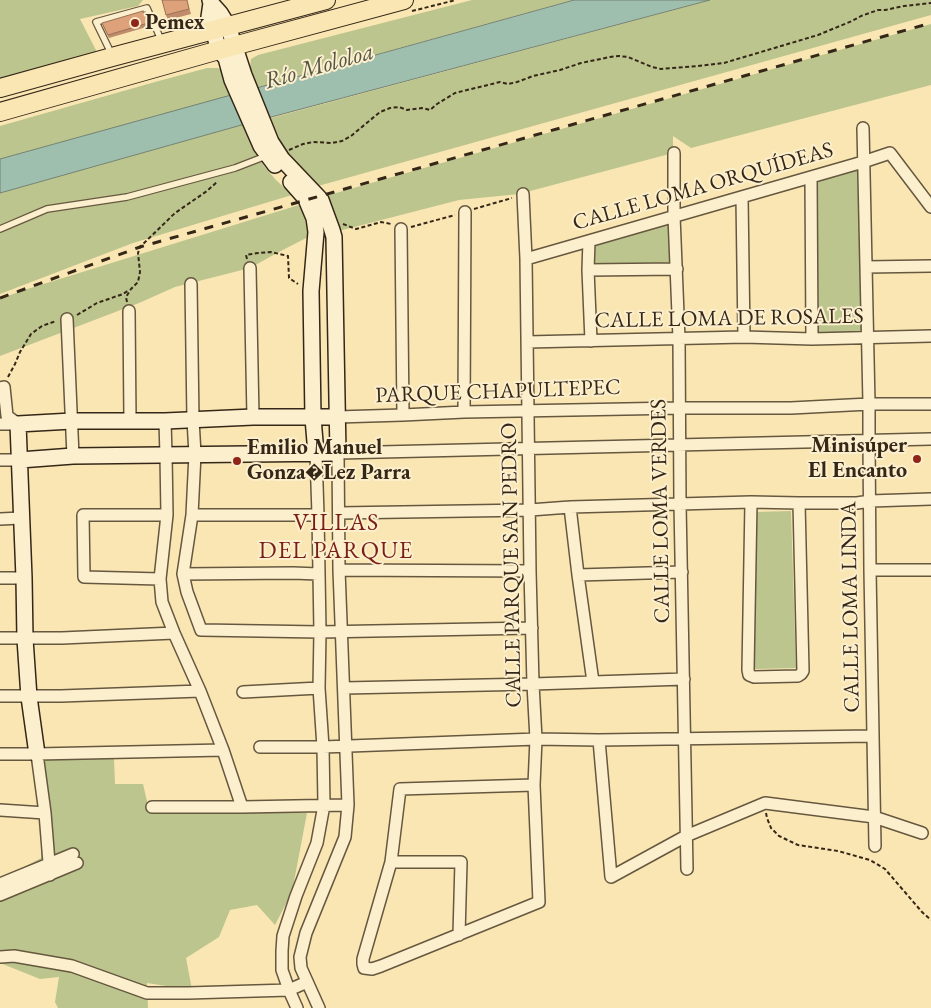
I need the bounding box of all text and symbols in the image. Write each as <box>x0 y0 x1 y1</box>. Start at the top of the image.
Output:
place label: Pemex <box>145 10 205 36</box>
marker: Pemex <box>129 17 141 29</box>
water label: Río Mololoa <box>261 38 377 96</box>
street label: CALLE LOMA ORQUÍDEAS <box>570 137 836 237</box>
street label: CALLE LOMA DE ROSALES <box>594 303 864 335</box>
street label: PARQUE CHAPULTEPEC <box>375 375 621 409</box>
street label: CALLE LOMA VERDES <box>646 399 676 623</box>
street label: CALLE PARQUE SAN PEDRO <box>496 422 528 708</box>
place label: Minisúper El Encanto <box>808 433 907 484</box>
place label: Emilio Manuel Gonza�Lez Parra <box>247 435 411 486</box>
marker: Minisúper El Encanto <box>911 453 923 465</box>
marker: Emilio Manuel Gonza�Lez Parra <box>231 455 243 467</box>
street label: CALLE LOMA LINDA <box>836 501 866 713</box>
district label: VILLAS DEL PARQUE <box>257 509 415 565</box>

